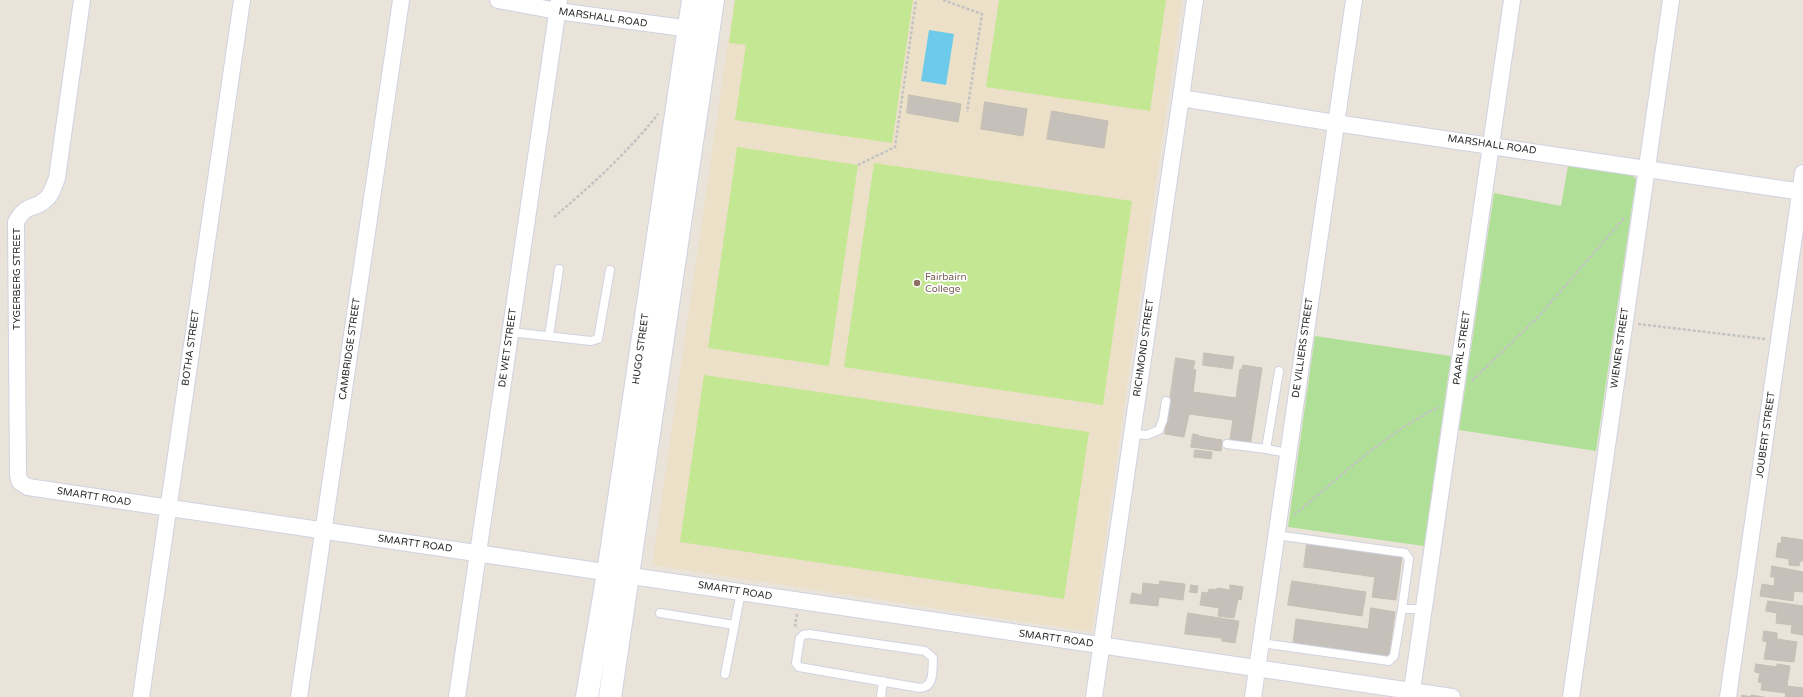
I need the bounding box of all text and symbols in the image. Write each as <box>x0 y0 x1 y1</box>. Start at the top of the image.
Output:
street label: MARSHALL ROAD <box>558 6 648 30</box>
street label: MARSHALL ROAD <box>1447 133 1537 157</box>
street label: TYGERBERG STREET <box>11 228 23 330</box>
place label: Fairbairn College <box>925 271 967 294</box>
marker: Fairbairn College <box>912 278 922 288</box>
street label: CAMBRIDGE STREET <box>337 297 363 401</box>
street label: DE VILLIERS STREET <box>1290 297 1316 399</box>
street label: RICHMOND STREET <box>1131 299 1157 397</box>
street label: WIENER STREET <box>1608 307 1632 389</box>
street label: DE WET STREET <box>497 308 519 388</box>
street label: BOTHA STREET <box>180 309 202 387</box>
street label: PAARL STREET <box>1451 310 1473 386</box>
street label: HUGO STREET <box>630 313 652 385</box>
street label: JOUBERT STREET <box>1754 391 1778 479</box>
street label: SMARTT ROAD <box>56 485 132 509</box>
street label: SMARTT ROAD <box>377 533 453 555</box>
street label: SMARTT ROAD <box>697 579 773 603</box>
street label: SMARTT ROAD <box>1018 628 1094 650</box>

